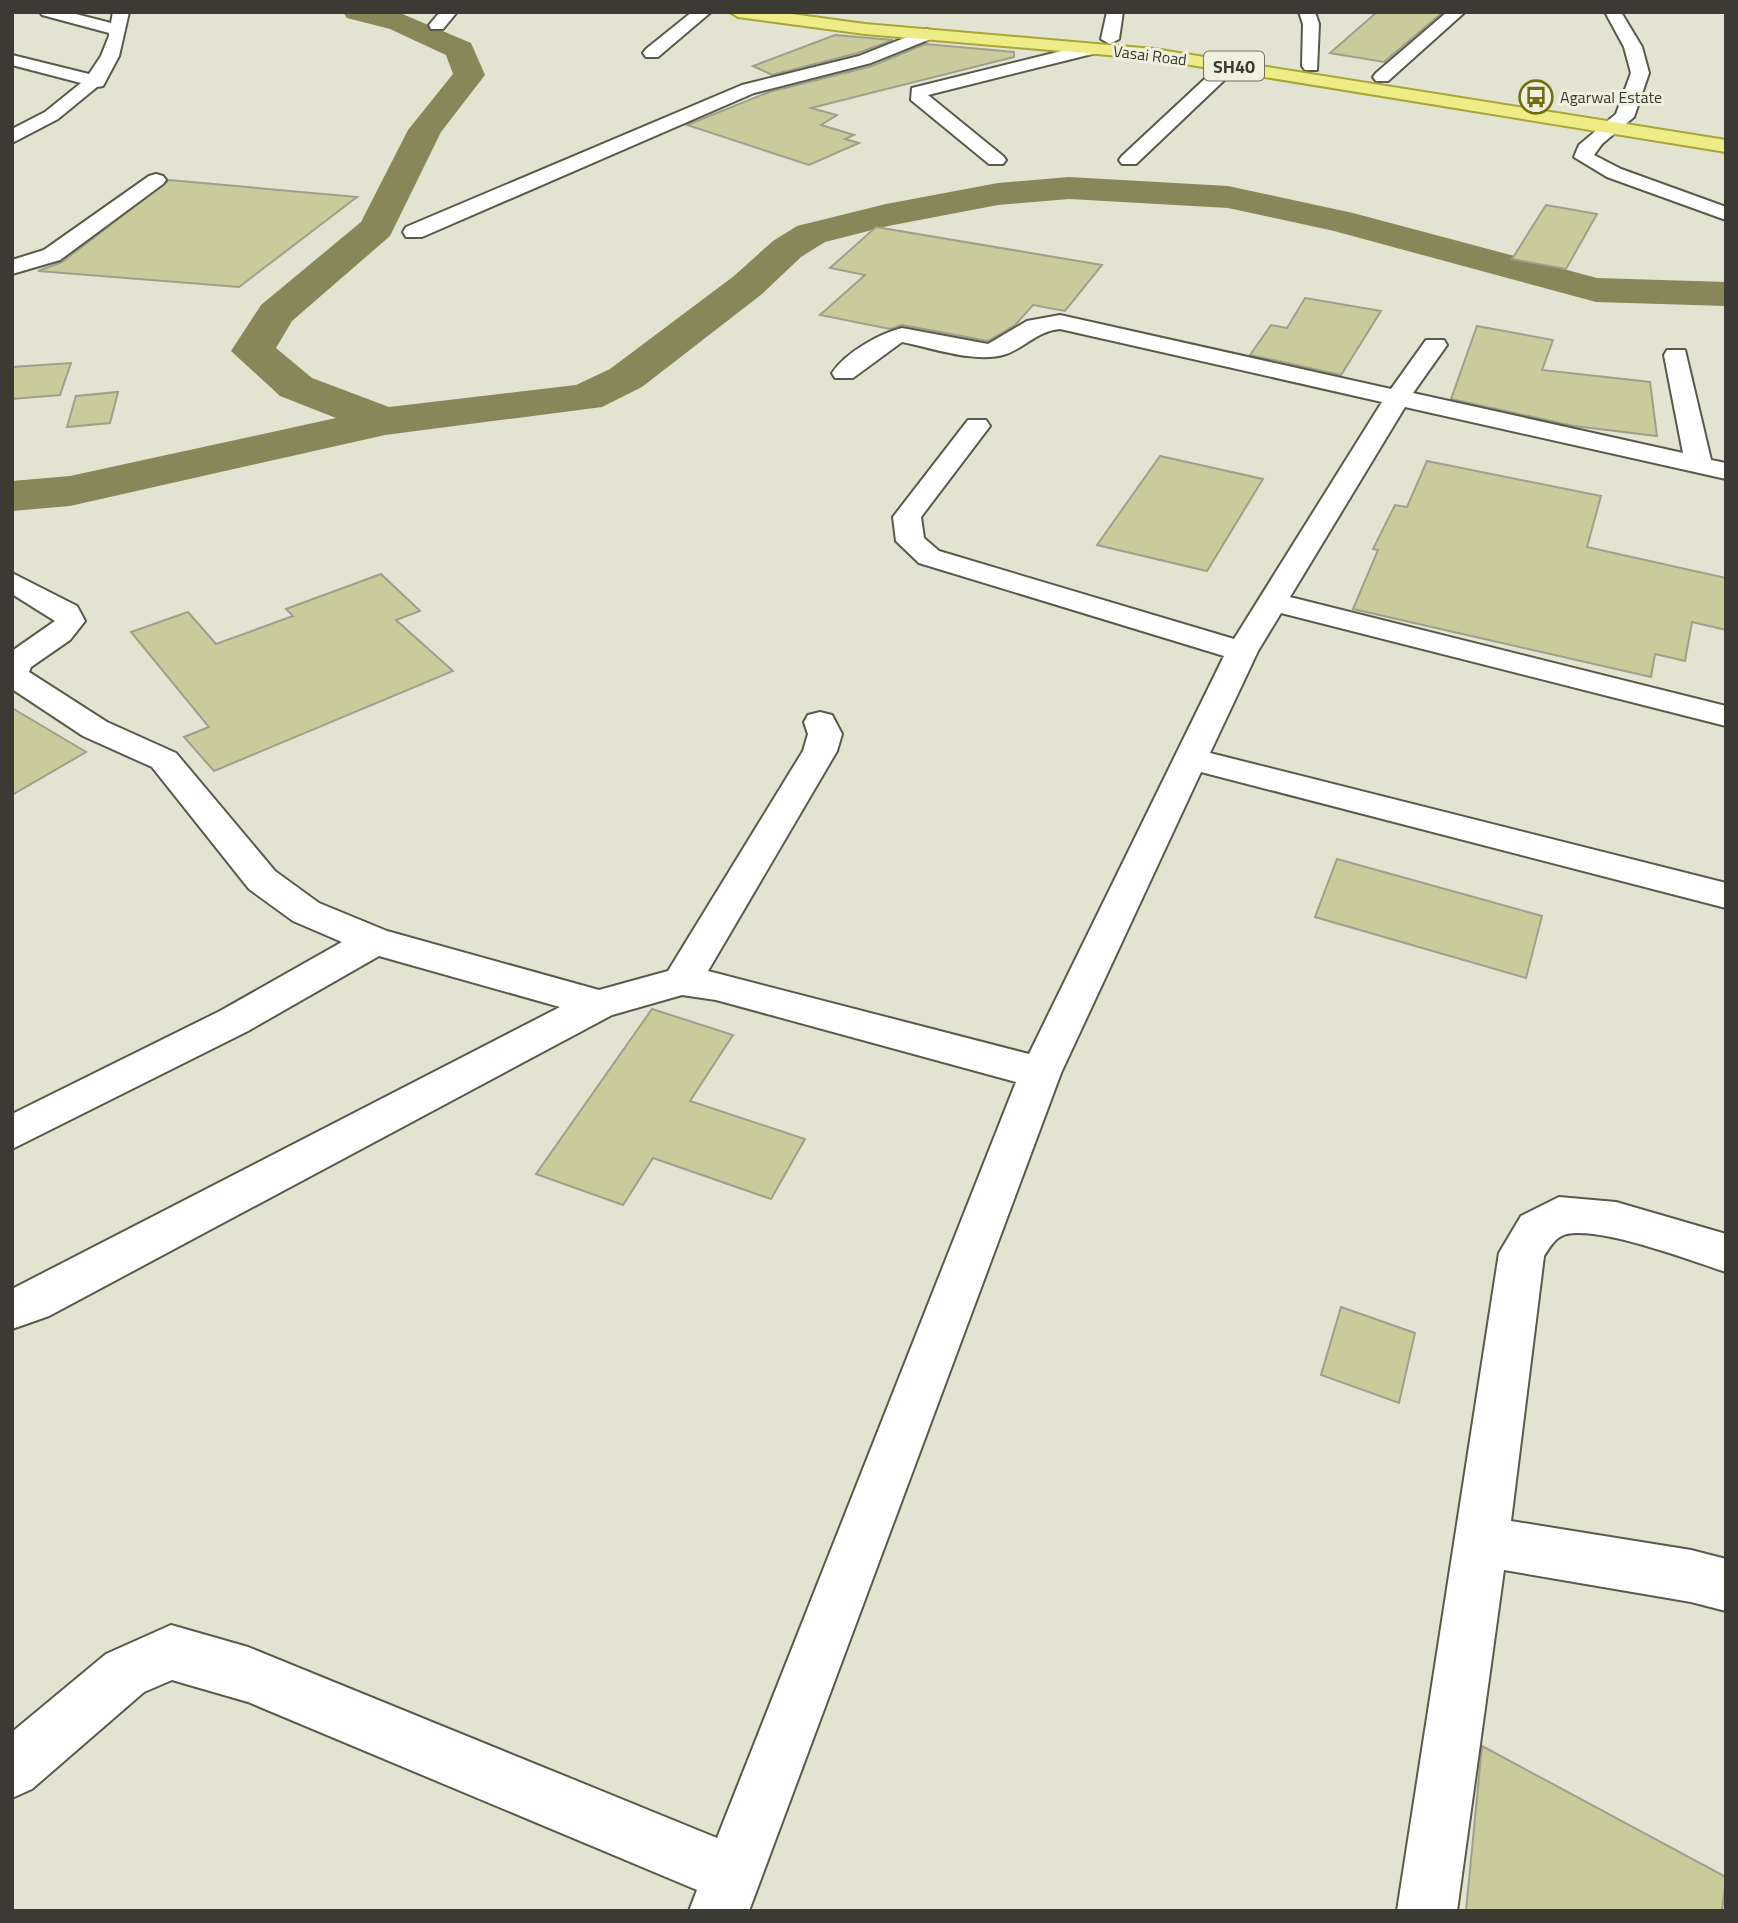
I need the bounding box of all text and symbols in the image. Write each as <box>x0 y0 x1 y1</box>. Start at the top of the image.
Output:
street label: Vasai Road <box>1112 39 1188 71</box>
road number: SH40 <box>1204 52 1264 80</box>
bus stop icon: Agarwal Estate <box>1517 78 1555 116</box>
place label: Agarwal Estate <box>1560 85 1662 109</box>

